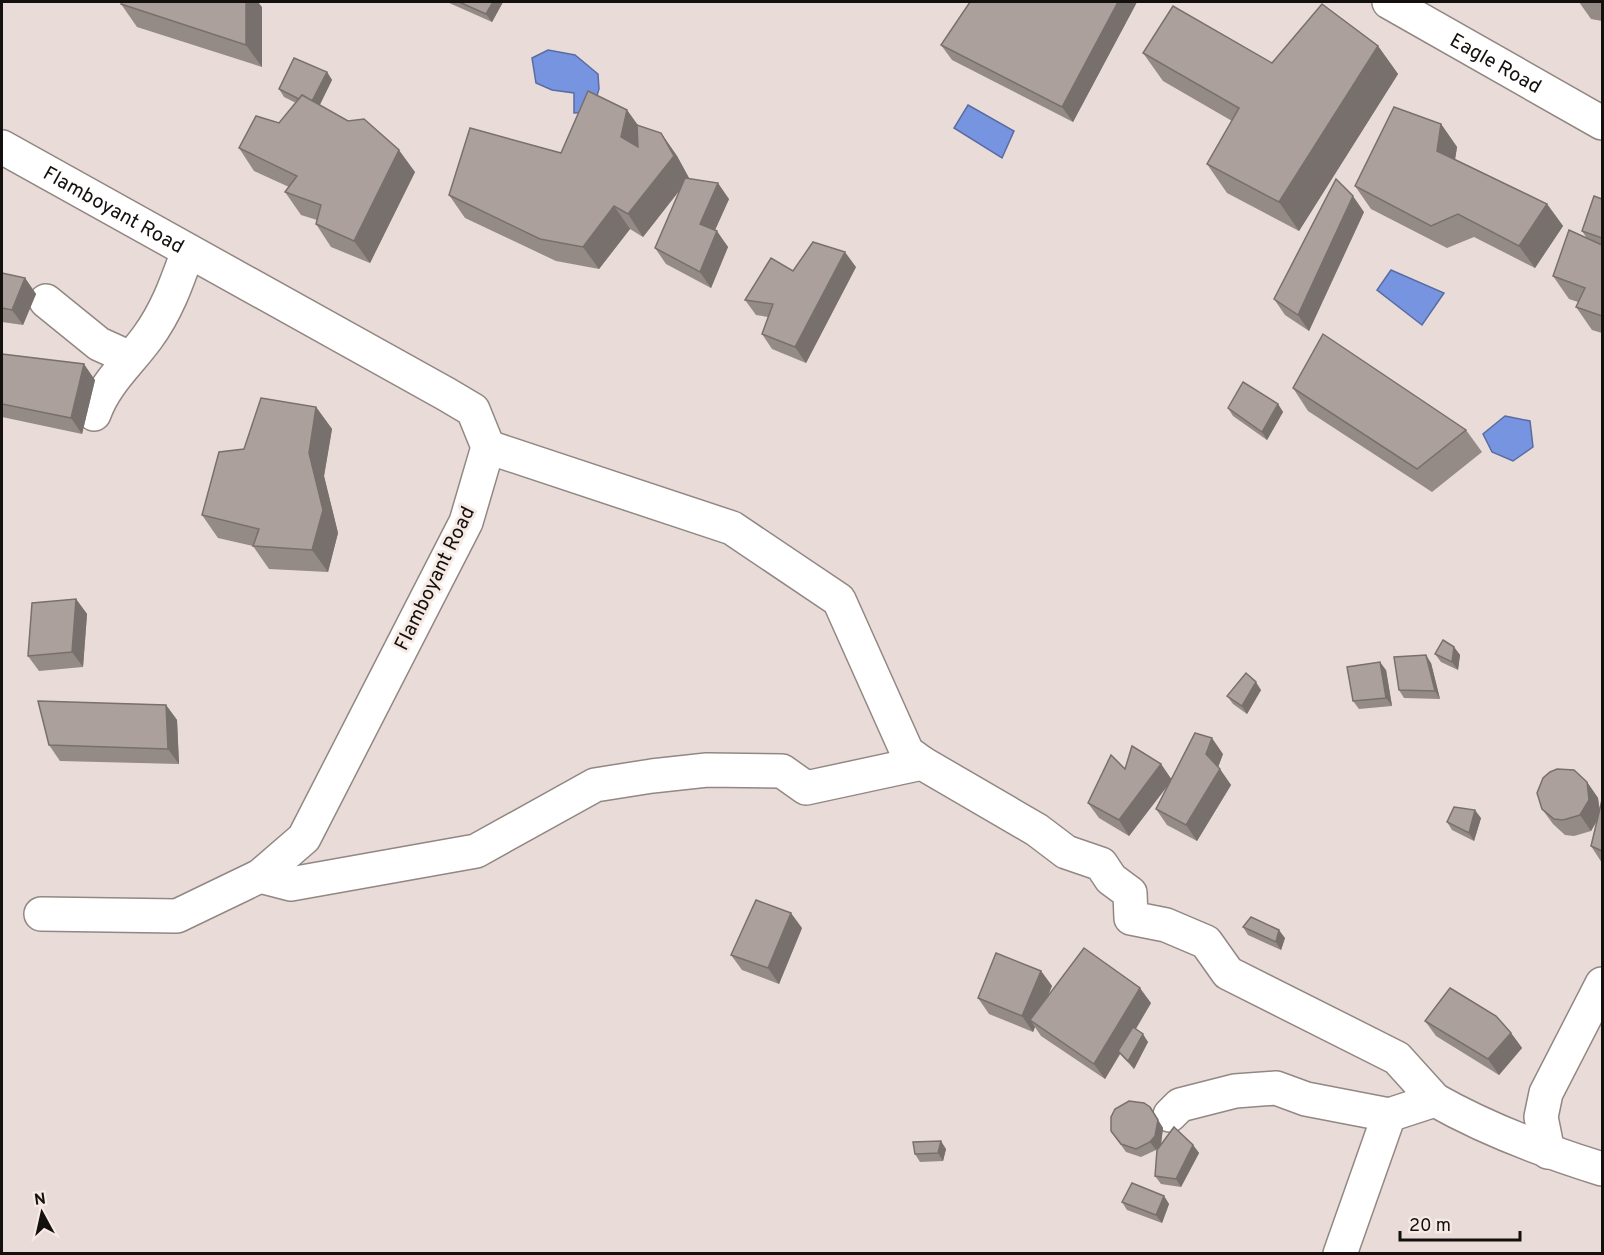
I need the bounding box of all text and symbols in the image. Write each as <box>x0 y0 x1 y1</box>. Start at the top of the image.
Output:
street label: Eagle Road <box>1445 28 1545 101</box>
street label: Flamboyant Road <box>38 161 188 261</box>
street label: Flamboyant Road <box>390 502 482 655</box>
north arrow <box>12 1183 72 1243</box>
text: N <box>33 1189 47 1211</box>
scale bar <box>1400 1204 1520 1242</box>
text: 20 m <box>1409 1215 1451 1238</box>

